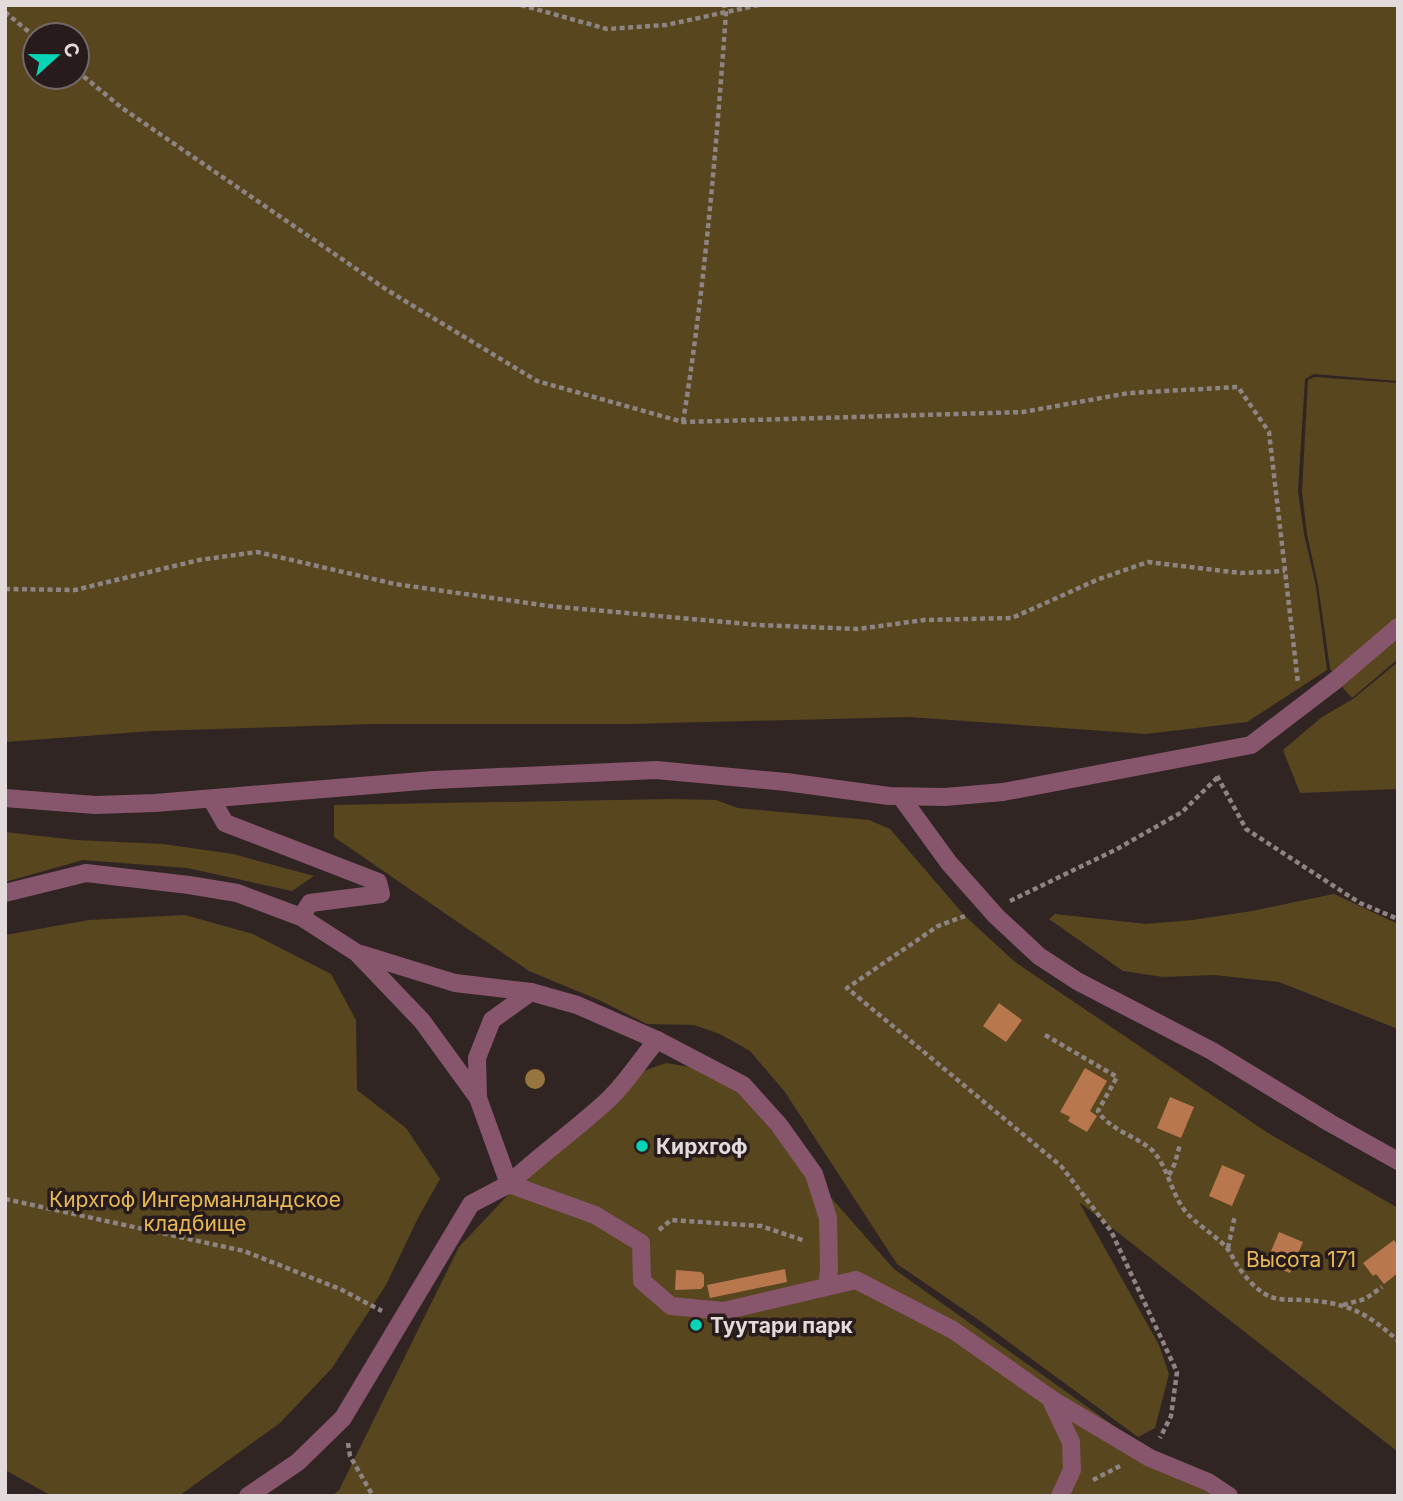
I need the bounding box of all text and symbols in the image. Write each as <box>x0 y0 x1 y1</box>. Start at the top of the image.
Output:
north arrow <box>21 21 91 91</box>
text: С <box>58 39 85 61</box>
place label: Кирхгоф <box>656 1134 748 1159</box>
marker: Кирхгоф <box>634 1138 650 1154</box>
park label: Кирхгоф Ингерманландское кладбище <box>49 1187 341 1236</box>
park label: Высота 171 <box>1246 1247 1356 1272</box>
place label: Туутари парк <box>710 1313 854 1338</box>
marker: Туутари парк <box>688 1317 704 1333</box>

